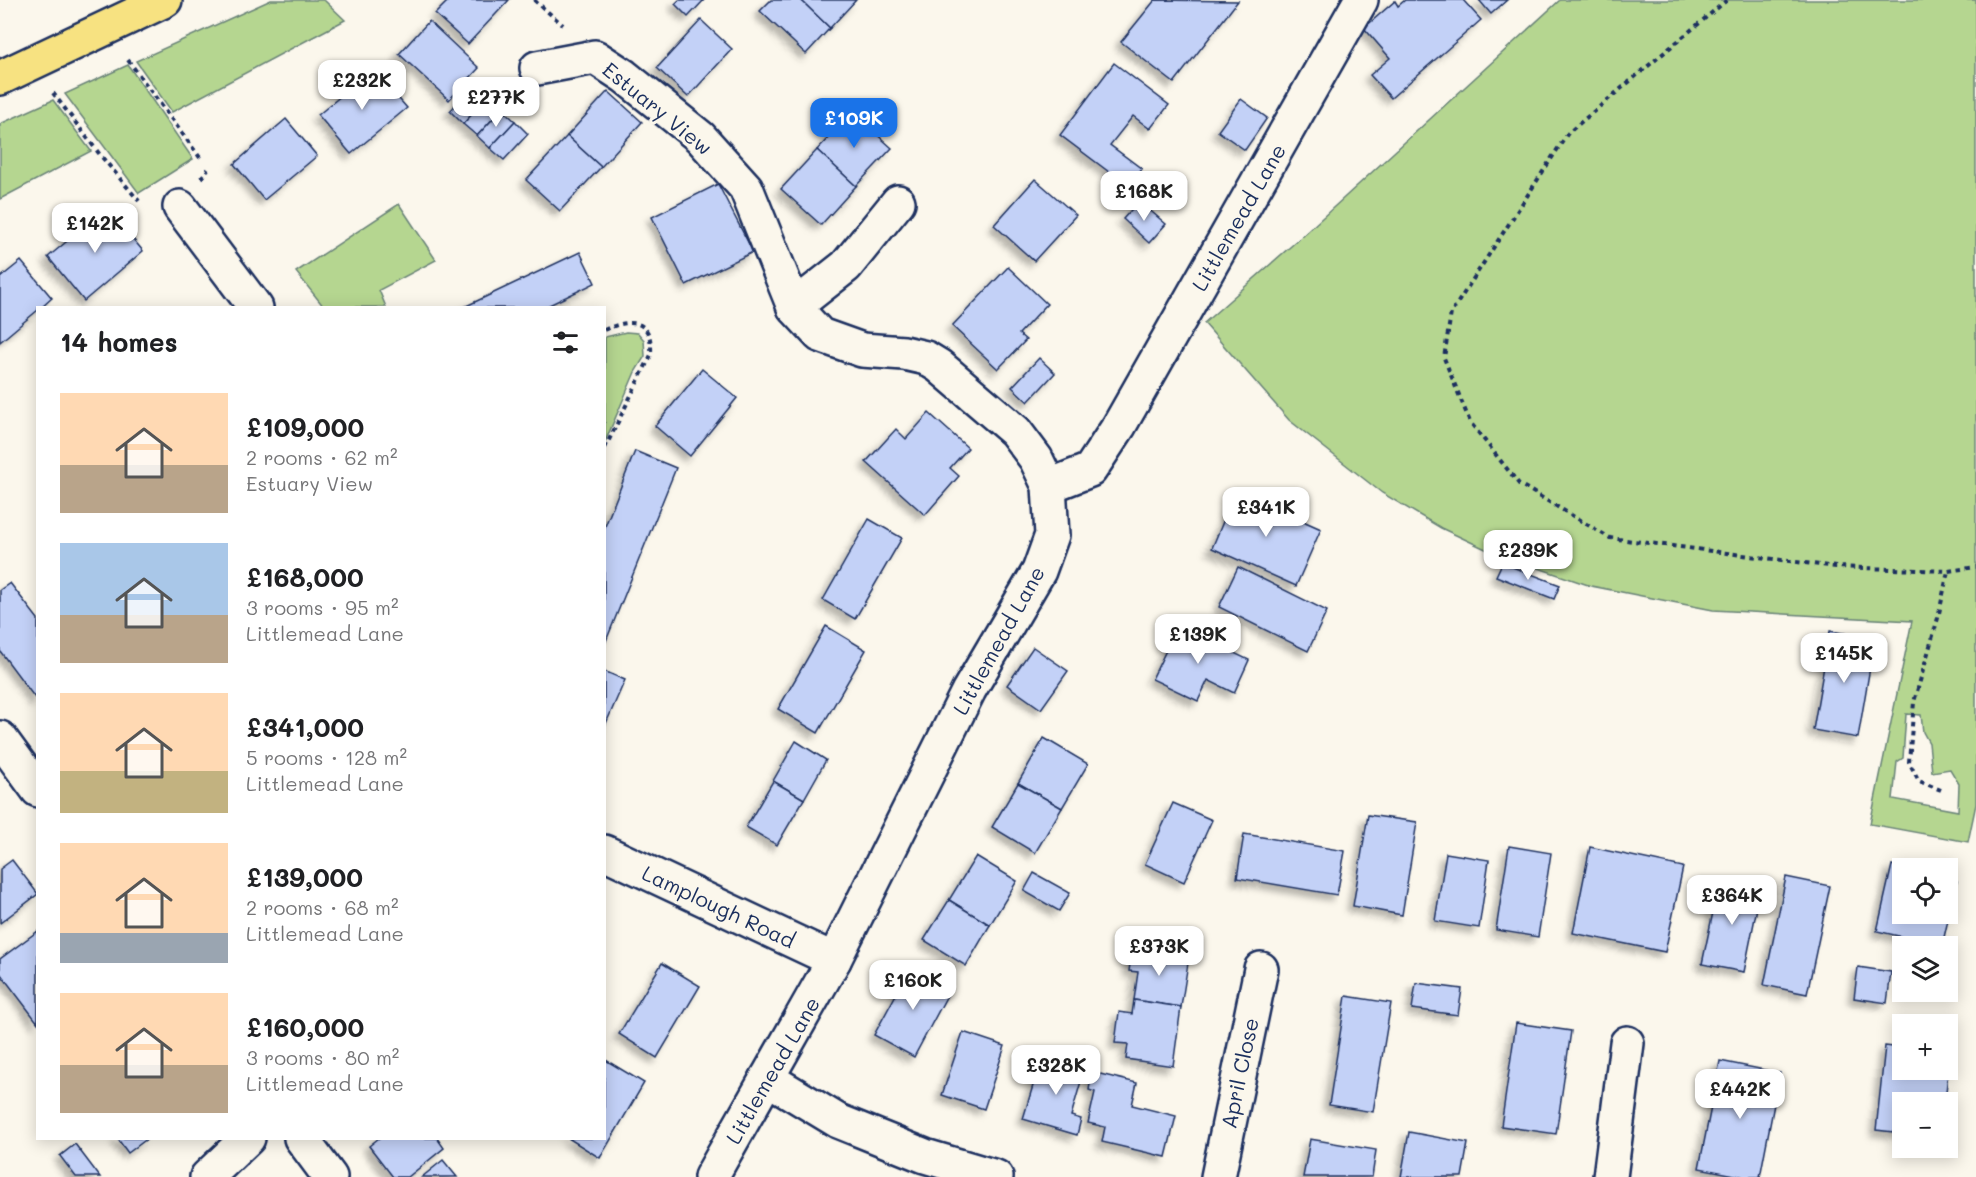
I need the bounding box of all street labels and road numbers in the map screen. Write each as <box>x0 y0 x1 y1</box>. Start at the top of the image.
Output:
street label: Estuary View <box>598 56 718 160</box>
street label: Littlemead Lane <box>1185 138 1291 296</box>
street label: Littlemead Lane <box>946 561 1050 719</box>
street label: Lamplough Road <box>638 859 800 953</box>
street label: Littlemead Lane <box>719 991 825 1149</box>
street label: April Close <box>1214 1015 1264 1131</box>

